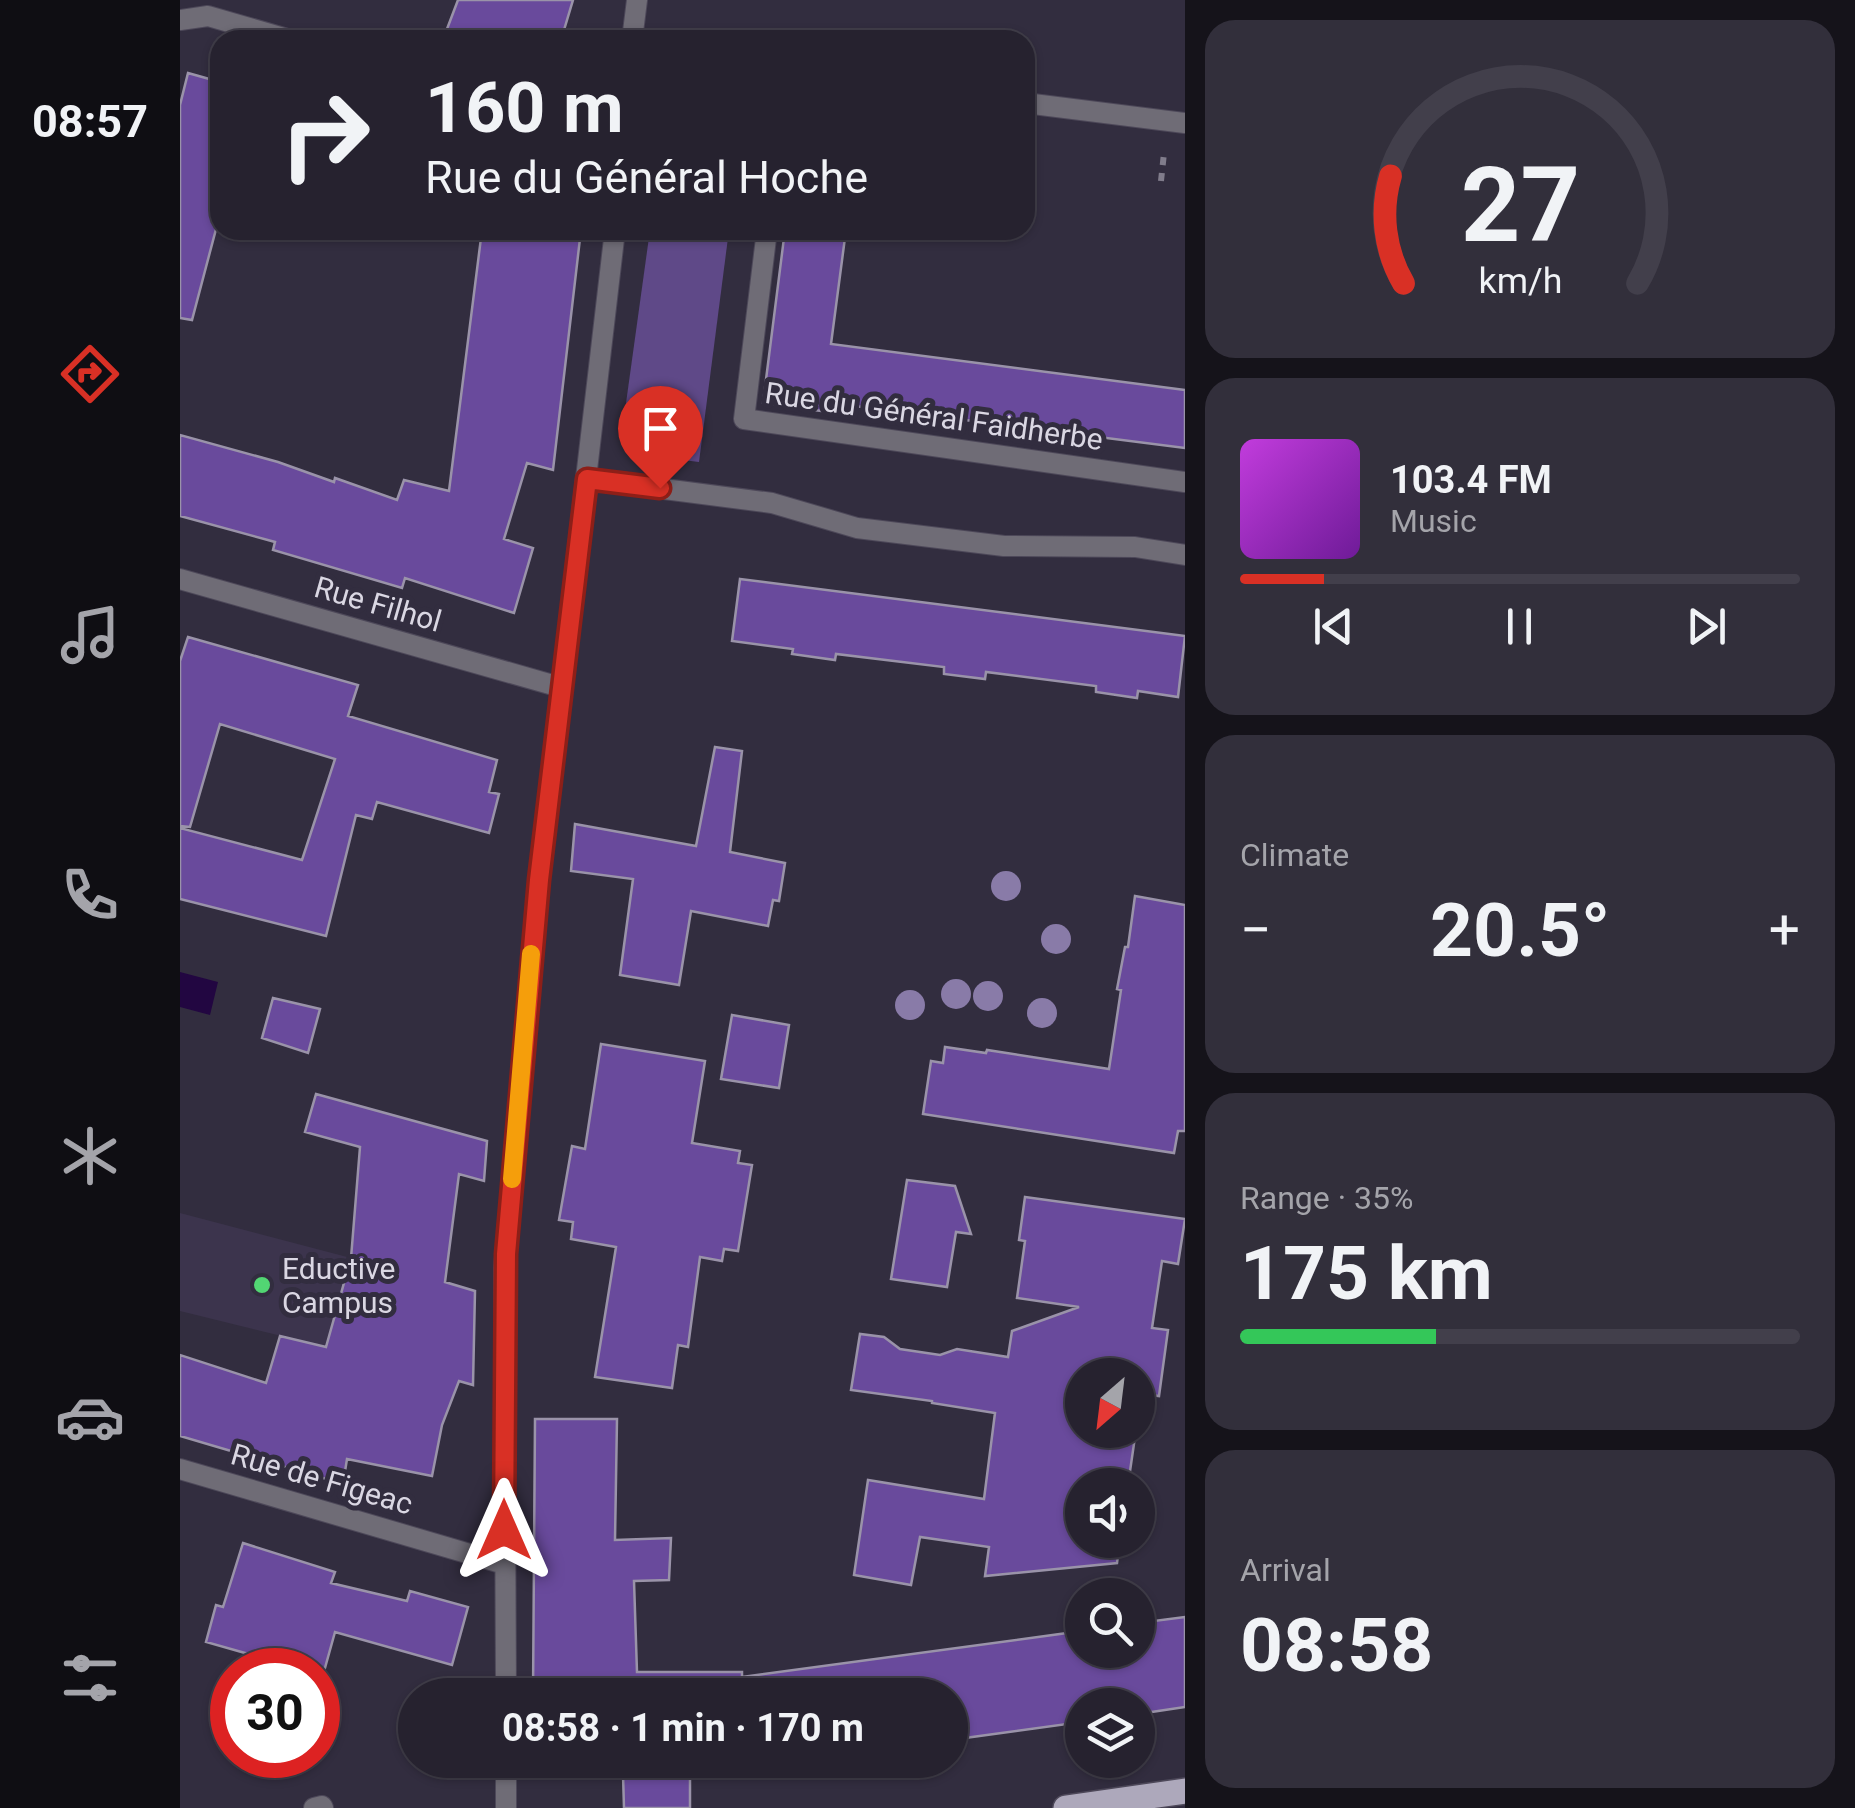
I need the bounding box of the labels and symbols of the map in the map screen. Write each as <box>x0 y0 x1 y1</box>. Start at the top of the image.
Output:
street label: Rue du Général Faidherbe <box>763 375 1105 457</box>
pin <box>618 386 703 489</box>
street label: Rue Filhol <box>310 569 446 639</box>
place label: Eductive Campus <box>282 1251 395 1320</box>
marker: Eductive Campus <box>251 1274 273 1296</box>
north arrow <box>1065 1358 1155 1448</box>
street label: Rue de Figeac <box>227 1436 417 1522</box>
position arrow <box>452 1478 556 1582</box>
speed limit sign: 30 <box>210 1648 340 1778</box>

